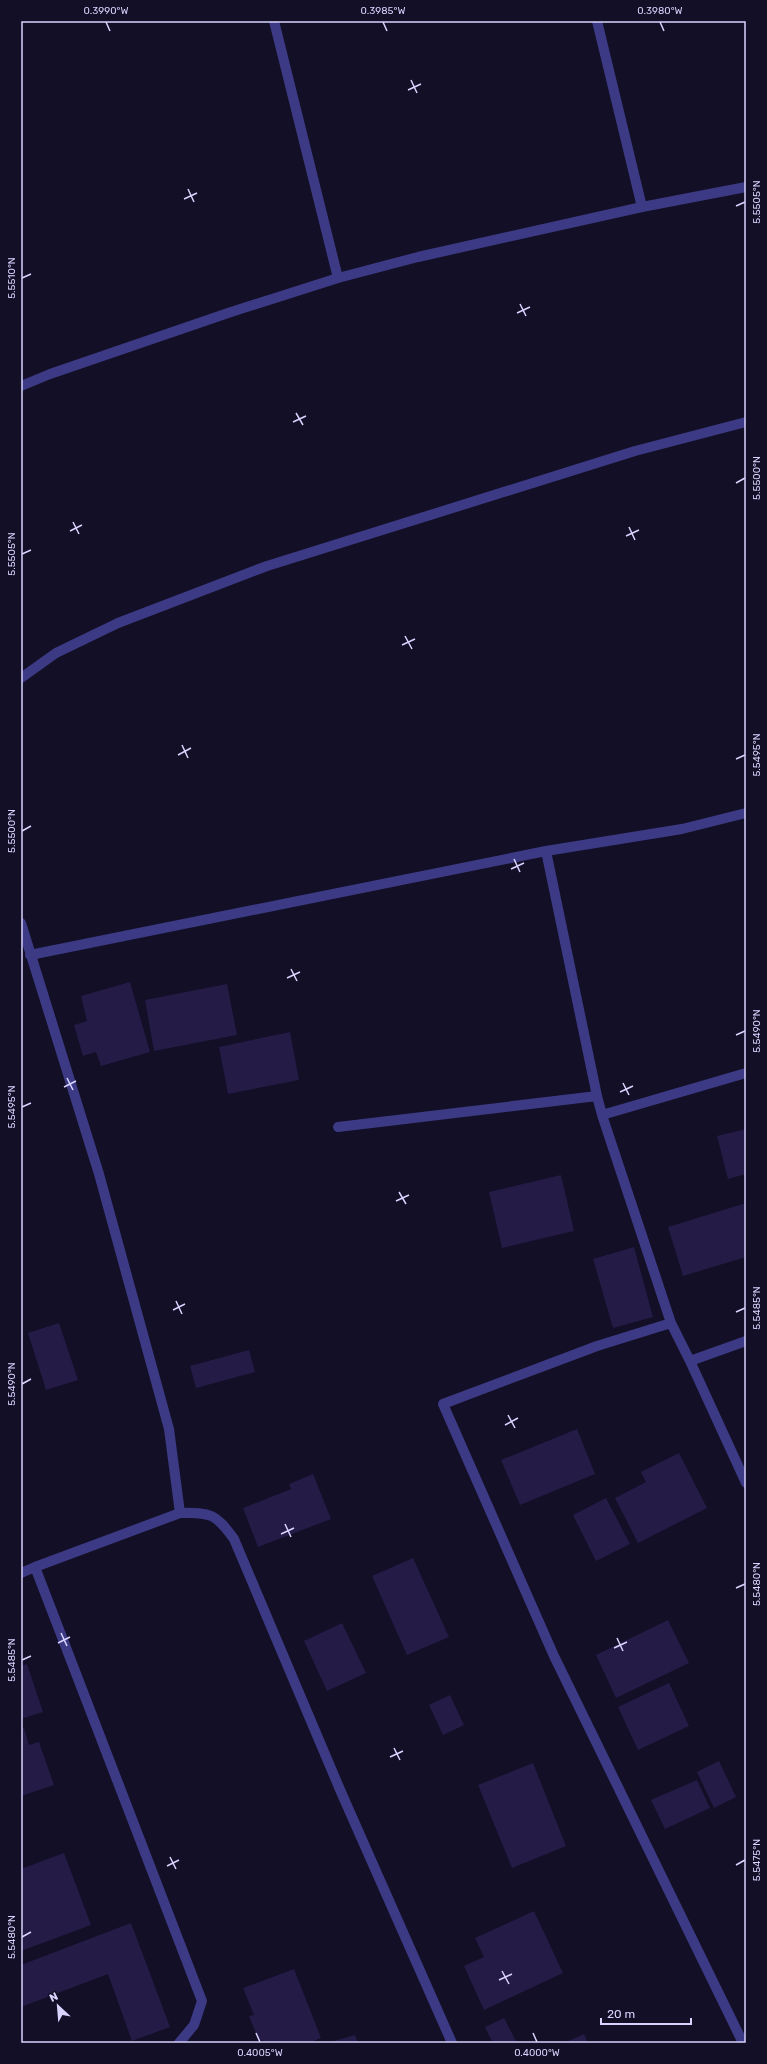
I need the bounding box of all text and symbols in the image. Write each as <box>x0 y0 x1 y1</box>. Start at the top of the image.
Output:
text: 0.3990°W <box>84 5 128 17</box>
text: 0.3985°W <box>361 5 405 17</box>
text: 0.3980°W <box>637 5 683 17</box>
text: 5.5505°N <box>751 180 763 224</box>
text: 5.5510°N <box>6 257 18 299</box>
text: 5.5500°N <box>751 456 763 500</box>
text: 5.5505°N <box>6 532 18 576</box>
text: 5.5495°N <box>751 733 763 777</box>
text: 5.5500°N <box>6 809 18 853</box>
text: 5.5490°N <box>751 1009 763 1053</box>
text: 5.5495°N <box>6 1085 18 1129</box>
text: 5.5485°N <box>751 1286 763 1330</box>
text: 5.5490°N <box>6 1362 18 1406</box>
text: 5.5480°N <box>751 1562 763 1606</box>
text: 5.5485°N <box>6 1638 18 1682</box>
text: 5.5475°N <box>751 1839 763 1881</box>
text: 5.5480°N <box>6 1915 18 1959</box>
north arrow <box>38 1986 78 2026</box>
text: N <box>47 1990 60 2005</box>
scale bar <box>601 2000 691 2026</box>
text: 20 m <box>607 2007 635 2021</box>
text: 0.4005°W <box>237 2047 283 2059</box>
text: 0.4000°W <box>514 2047 560 2059</box>

